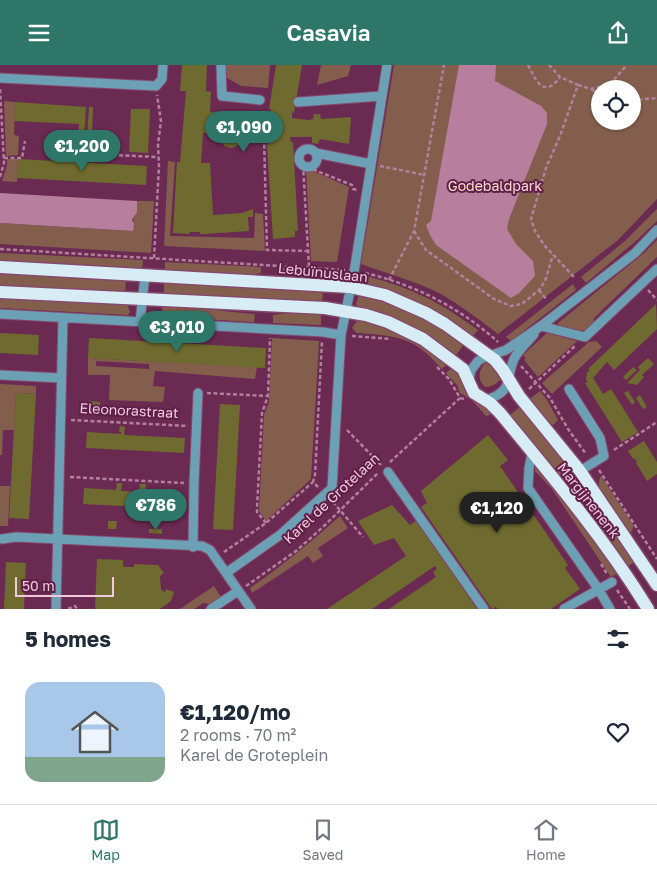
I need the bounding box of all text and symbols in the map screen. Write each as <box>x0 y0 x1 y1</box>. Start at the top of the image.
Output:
icon: menu <box>25 19 53 47</box>
text: Casavia <box>287 19 370 46</box>
icon: share <box>604 19 632 47</box>
map controls <box>591 80 641 130</box>
button: locate <box>591 80 641 130</box>
pin: €1,090 <box>203 111 285 153</box>
text: €1,090 <box>216 117 272 137</box>
pin: €1,200 <box>41 129 123 172</box>
text: €1,200 <box>54 136 110 156</box>
park label: Godebaldpark <box>448 177 542 194</box>
street label: Lebuïnuslaan <box>277 259 369 285</box>
pin: €3,010 <box>136 311 218 353</box>
text: €3,010 <box>149 317 205 337</box>
street label: Eleonorastraat <box>79 399 179 421</box>
street label: Karel de Grotelaan <box>279 449 383 547</box>
street label: Margijnenenk <box>554 459 624 541</box>
pin: €786 <box>126 489 186 531</box>
pin: €1,120 <box>456 491 538 534</box>
text: €786 <box>136 495 176 515</box>
text: €1,120 <box>470 498 524 518</box>
scale bar <box>15 574 114 597</box>
text: 50 m <box>22 577 55 594</box>
icon: filters <box>604 625 632 653</box>
text: 5 homes <box>25 626 111 652</box>
text: €1,120/mo <box>180 699 291 725</box>
icon: home <box>65 702 125 762</box>
icon: heart <box>604 718 632 746</box>
text: 2 rooms · 70 m² <box>180 725 296 745</box>
text: Karel de Groteplein <box>180 745 328 765</box>
tab: Map <box>91 816 120 863</box>
tab: Saved <box>303 816 343 863</box>
tab: Home <box>526 816 566 863</box>

